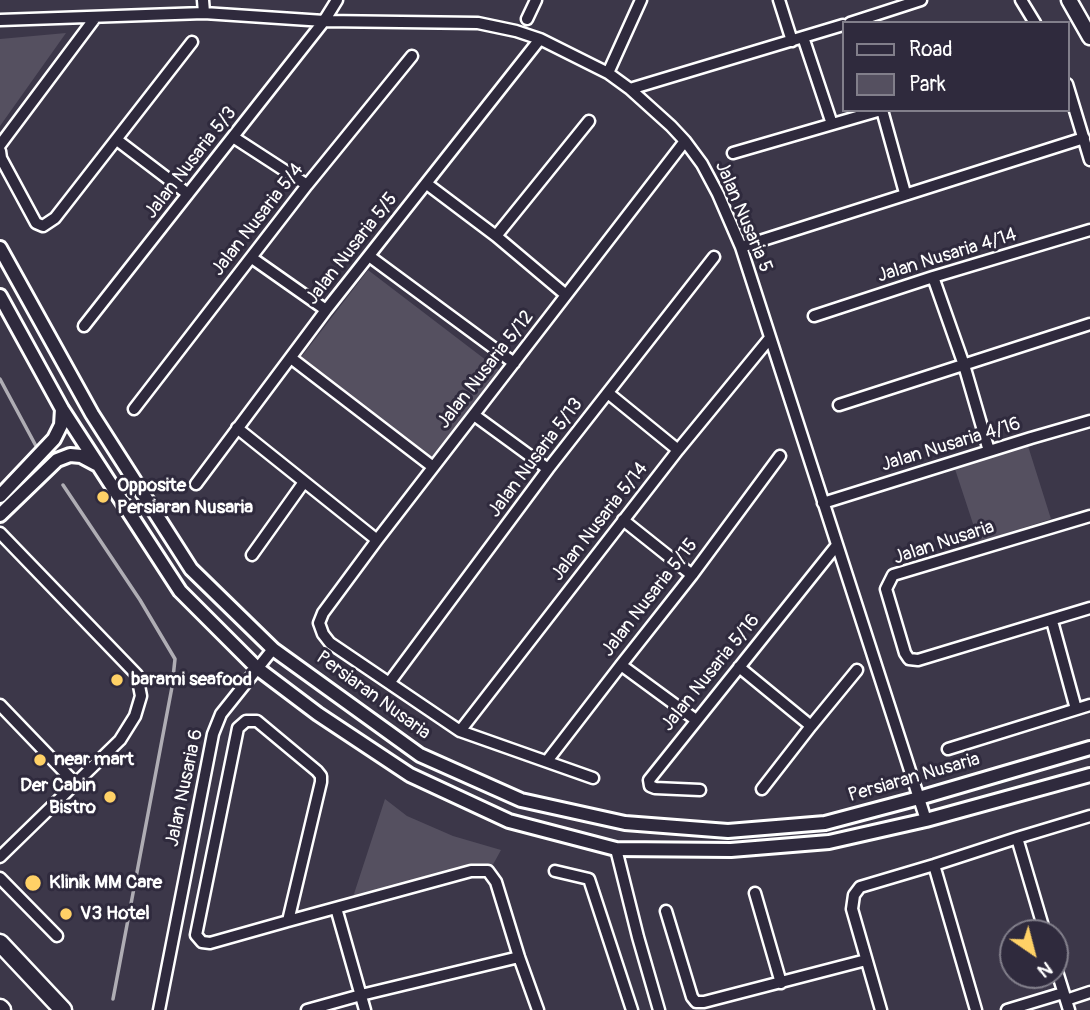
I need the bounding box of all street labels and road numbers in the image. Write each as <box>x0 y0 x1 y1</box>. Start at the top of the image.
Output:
street label: Jalan Nusaria 5/3 <box>140 102 242 224</box>
street label: Jalan Nusaria 5 <box>709 158 777 276</box>
street label: Jalan Nusaria 5/4 <box>207 159 309 281</box>
street label: Jalan Nusaria 5/5 <box>301 188 403 310</box>
street label: Jalan Nusaria 4/14 <box>874 224 1020 288</box>
street label: Jalan Nusaria 5/12 <box>433 306 539 434</box>
street label: Jalan Nusaria 5/13 <box>484 394 588 522</box>
street label: Jalan Nusaria 4/16 <box>878 413 1024 477</box>
street label: Jalan Nusaria 5/14 <box>547 458 653 586</box>
street label: Jalan Nusaria <box>891 516 997 570</box>
street label: Jalan Nusaria 5/15 <box>597 535 703 661</box>
street label: Jalan Nusaria 5/16 <box>657 610 765 736</box>
street label: Persiaran Nusaria <box>311 647 435 745</box>
street label: Jalan Nusaria 6 <box>161 727 209 849</box>
street label: Persiaran Nusaria <box>845 748 983 808</box>

